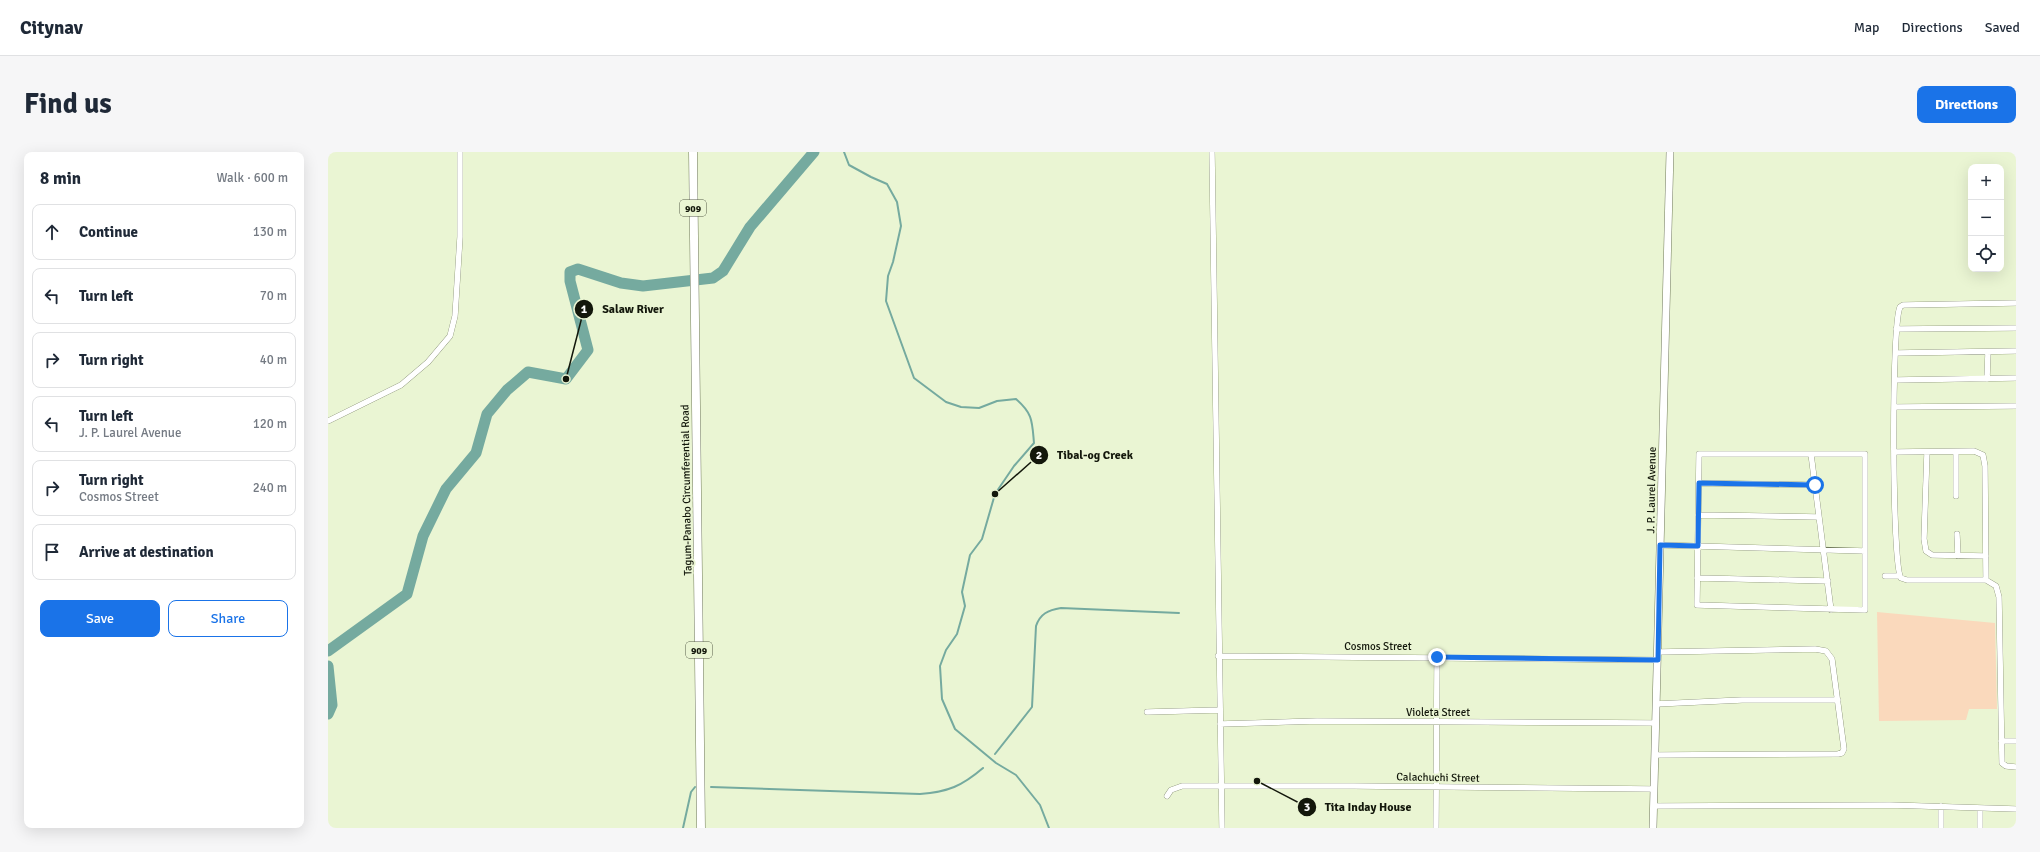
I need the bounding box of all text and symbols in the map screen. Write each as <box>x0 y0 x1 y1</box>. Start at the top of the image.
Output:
text: Citynav <box>20 16 83 40</box>
text: Map <box>1854 19 1880 36</box>
text: Directions <box>1902 19 1963 36</box>
text: Saved <box>1985 19 2020 36</box>
button: Directions <box>1917 86 2016 123</box>
text: Find us <box>24 87 112 121</box>
map controls <box>1968 164 2004 272</box>
button: + <box>1968 164 2004 200</box>
text: 8 min <box>40 168 81 189</box>
text: Walk · 600 m <box>217 170 288 186</box>
road number: 909 <box>680 200 706 216</box>
button: − <box>1968 200 2004 236</box>
icon: ahead <box>41 221 63 243</box>
text: Continue <box>79 223 138 241</box>
text: 130 m <box>253 224 287 240</box>
button: locate <box>1968 236 2004 272</box>
icon: left <box>41 285 63 307</box>
text: Turn left <box>79 287 133 305</box>
text: 70 m <box>260 288 287 304</box>
callout: Salaw River <box>574 297 672 321</box>
text: 1 <box>581 302 588 317</box>
text: Salaw River <box>602 302 664 317</box>
icon: right <box>41 349 63 371</box>
text: Turn right <box>79 351 144 369</box>
text: 40 m <box>260 352 287 368</box>
street label: Tagum-Panabo Circumferential Road <box>679 404 694 576</box>
text: Turn left <box>79 407 133 425</box>
icon: left <box>41 413 63 435</box>
text: 120 m <box>253 416 287 432</box>
text: J. P. Laurel Avenue <box>79 425 181 441</box>
callout: Tibal-og Creek <box>1029 443 1141 467</box>
street label: J. P. Laurel Avenue <box>1644 447 1659 533</box>
text: 2 <box>1036 448 1042 463</box>
text: Tibal-og Creek <box>1057 448 1134 463</box>
text: Turn right <box>79 471 144 489</box>
route start <box>1806 476 1824 494</box>
icon: right <box>41 477 63 499</box>
text: 240 m <box>253 480 287 496</box>
text: Cosmos Street <box>79 489 159 505</box>
icon: arrive <box>41 541 63 563</box>
text: Arrive at destination <box>79 543 214 561</box>
button: Save <box>40 600 160 637</box>
button: Share <box>168 600 288 637</box>
street label: Cosmos Street <box>1344 640 1412 653</box>
road number: 909 <box>686 642 712 658</box>
route end <box>1428 648 1446 666</box>
street label: Violeta Street <box>1406 706 1470 719</box>
street label: Calachuchi Street <box>1396 770 1480 785</box>
callout: Tita Inday House <box>1297 795 1420 819</box>
text: 3 <box>1304 800 1310 815</box>
text: Tita Inday House <box>1325 800 1411 815</box>

